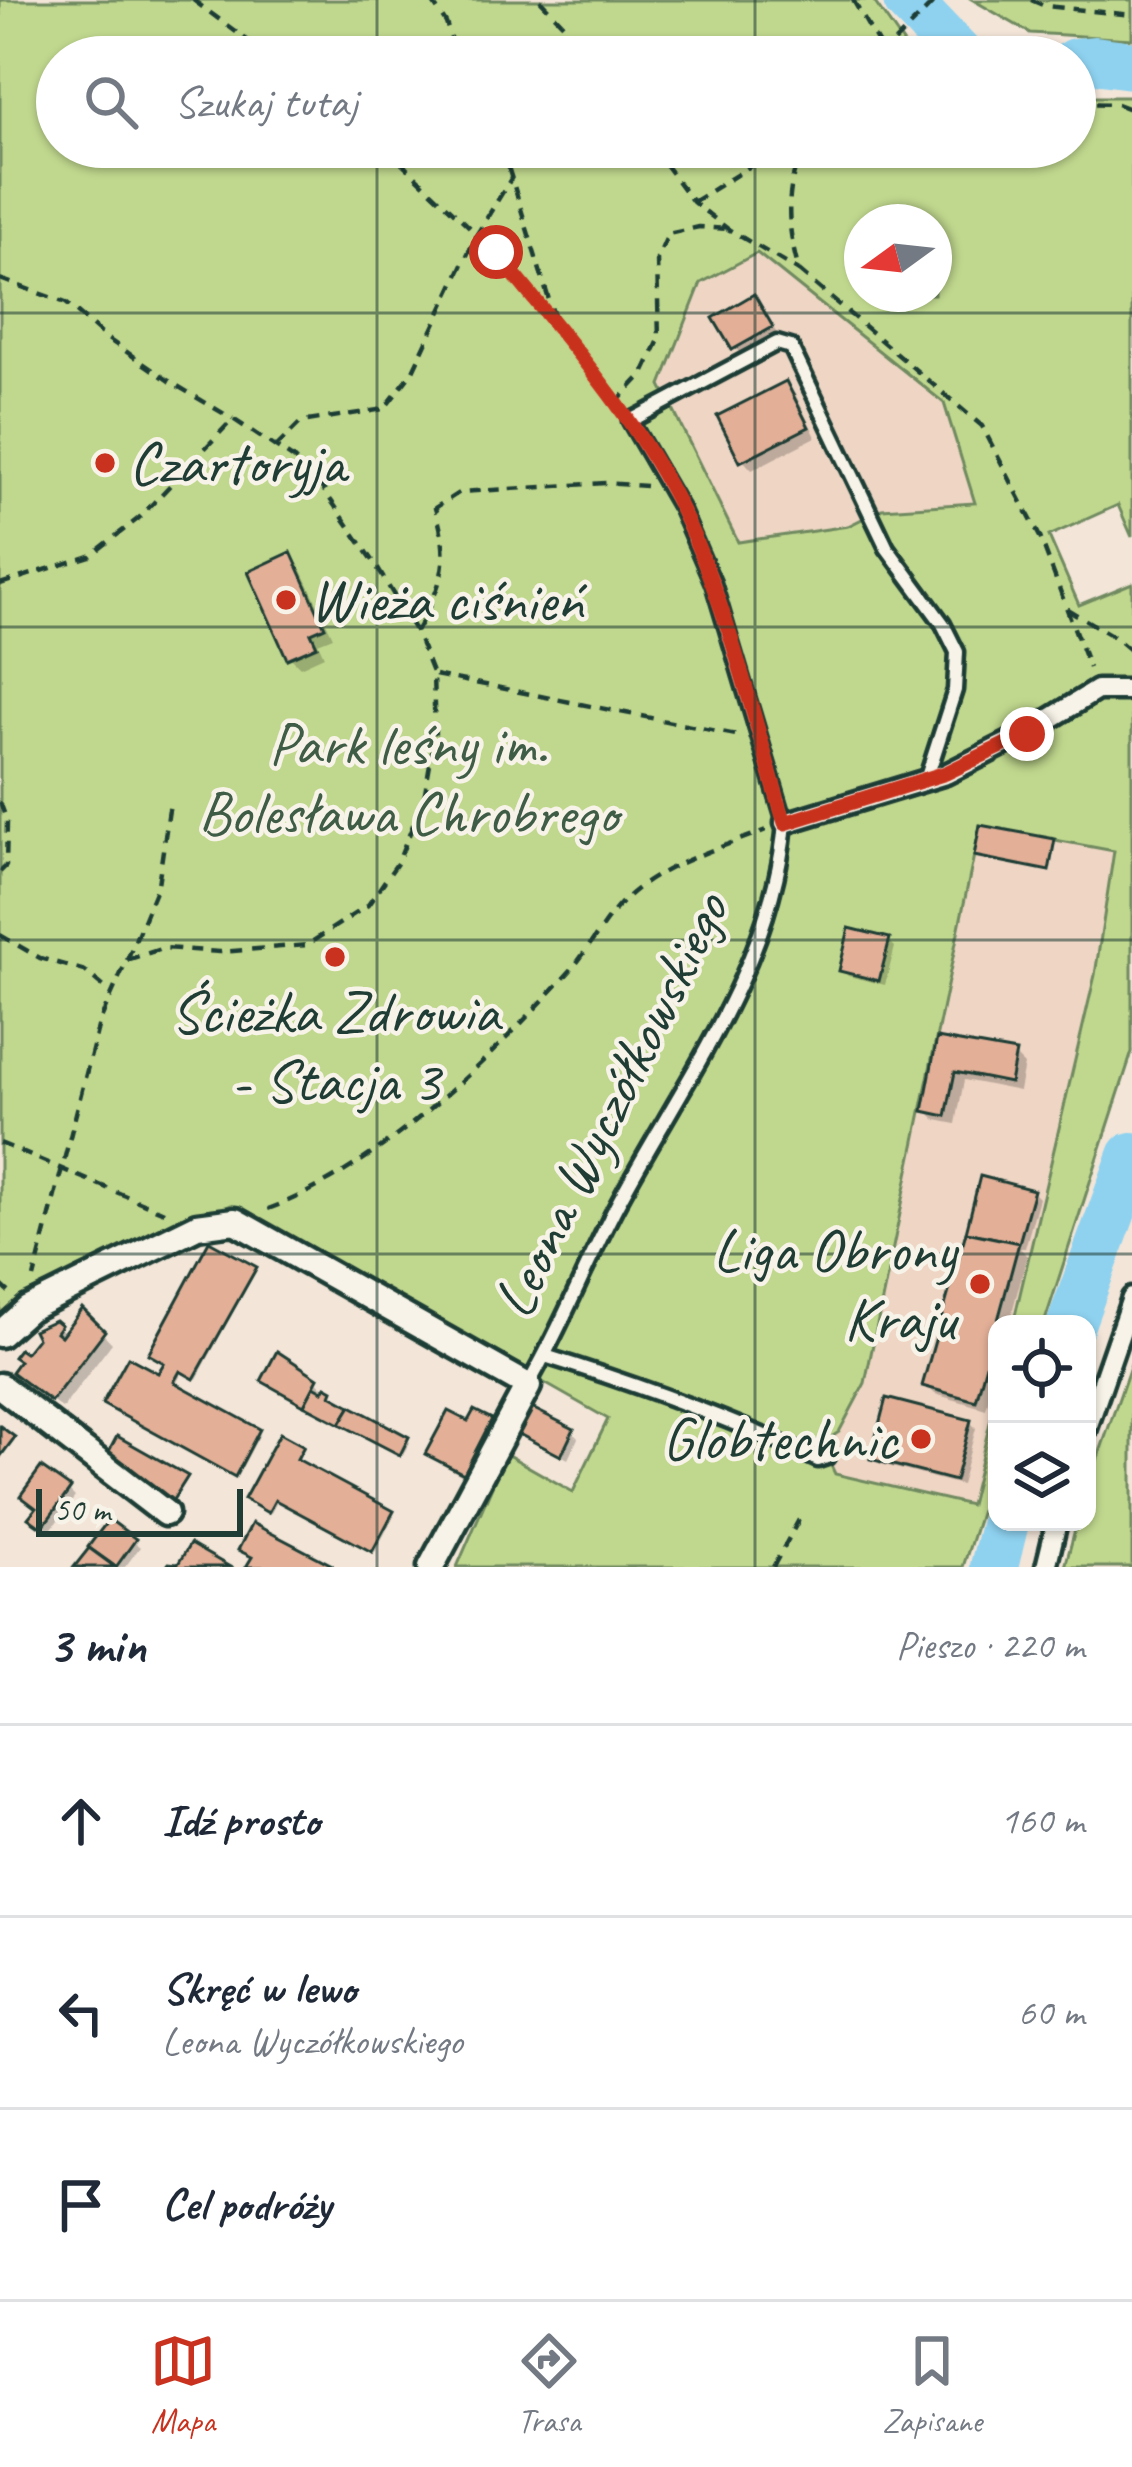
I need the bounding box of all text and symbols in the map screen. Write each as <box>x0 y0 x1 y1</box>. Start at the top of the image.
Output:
search box <box>36 36 1096 168</box>
icon: search <box>78 69 144 135</box>
text: Szukaj tutaj <box>174 74 357 131</box>
north arrow <box>844 204 952 312</box>
route start <box>469 225 523 279</box>
place label: Czartoryja <box>129 425 351 501</box>
marker: Czartoryja <box>92 450 118 476</box>
place label: Wieża ciśnień <box>310 562 588 638</box>
marker: Wieża ciśnień <box>273 587 299 613</box>
park label: Park leśny im. Bolesława Chrobrego <box>198 706 623 851</box>
route end <box>1000 707 1054 761</box>
street label: Leona Wyczółkowskiego <box>475 878 747 1329</box>
marker: Ścieżka Zdrowia - Stacja 3 <box>322 944 348 970</box>
place label: Ścieżka Zdrowia - Stacja 3 <box>171 974 503 1119</box>
place label: Liga Obrony Kraju <box>713 1212 960 1357</box>
marker: Liga Obrony Kraju <box>967 1271 993 1297</box>
map controls <box>988 1315 1096 1531</box>
button: locate <box>988 1315 1096 1423</box>
place label: Globtechnic <box>662 1401 900 1477</box>
button: layers <box>988 1423 1096 1531</box>
marker: Globtechnic <box>908 1426 934 1452</box>
scale bar <box>36 1483 243 1536</box>
text: 50 m <box>54 1489 110 1531</box>
text: 3 min <box>48 1613 146 1677</box>
text: Pieszo · 220 m <box>896 1621 1084 1670</box>
icon: ahead <box>48 1788 114 1854</box>
text: Idź prosto <box>162 1792 320 1849</box>
text: 160 m <box>1000 1796 1084 1845</box>
text: Skręć w lewo <box>162 1960 356 2017</box>
icon: left <box>48 1980 114 2046</box>
text: 60 m <box>1018 1988 1084 2037</box>
text: Leona Wyczółkowskiego <box>162 2017 462 2066</box>
icon: arrive <box>48 2172 114 2238</box>
text: Cel podróży <box>162 2176 331 2233</box>
tab: Mapa <box>150 2328 216 2442</box>
tab: Trasa <box>516 2328 582 2442</box>
tab: Zapisane <box>882 2328 982 2442</box>

